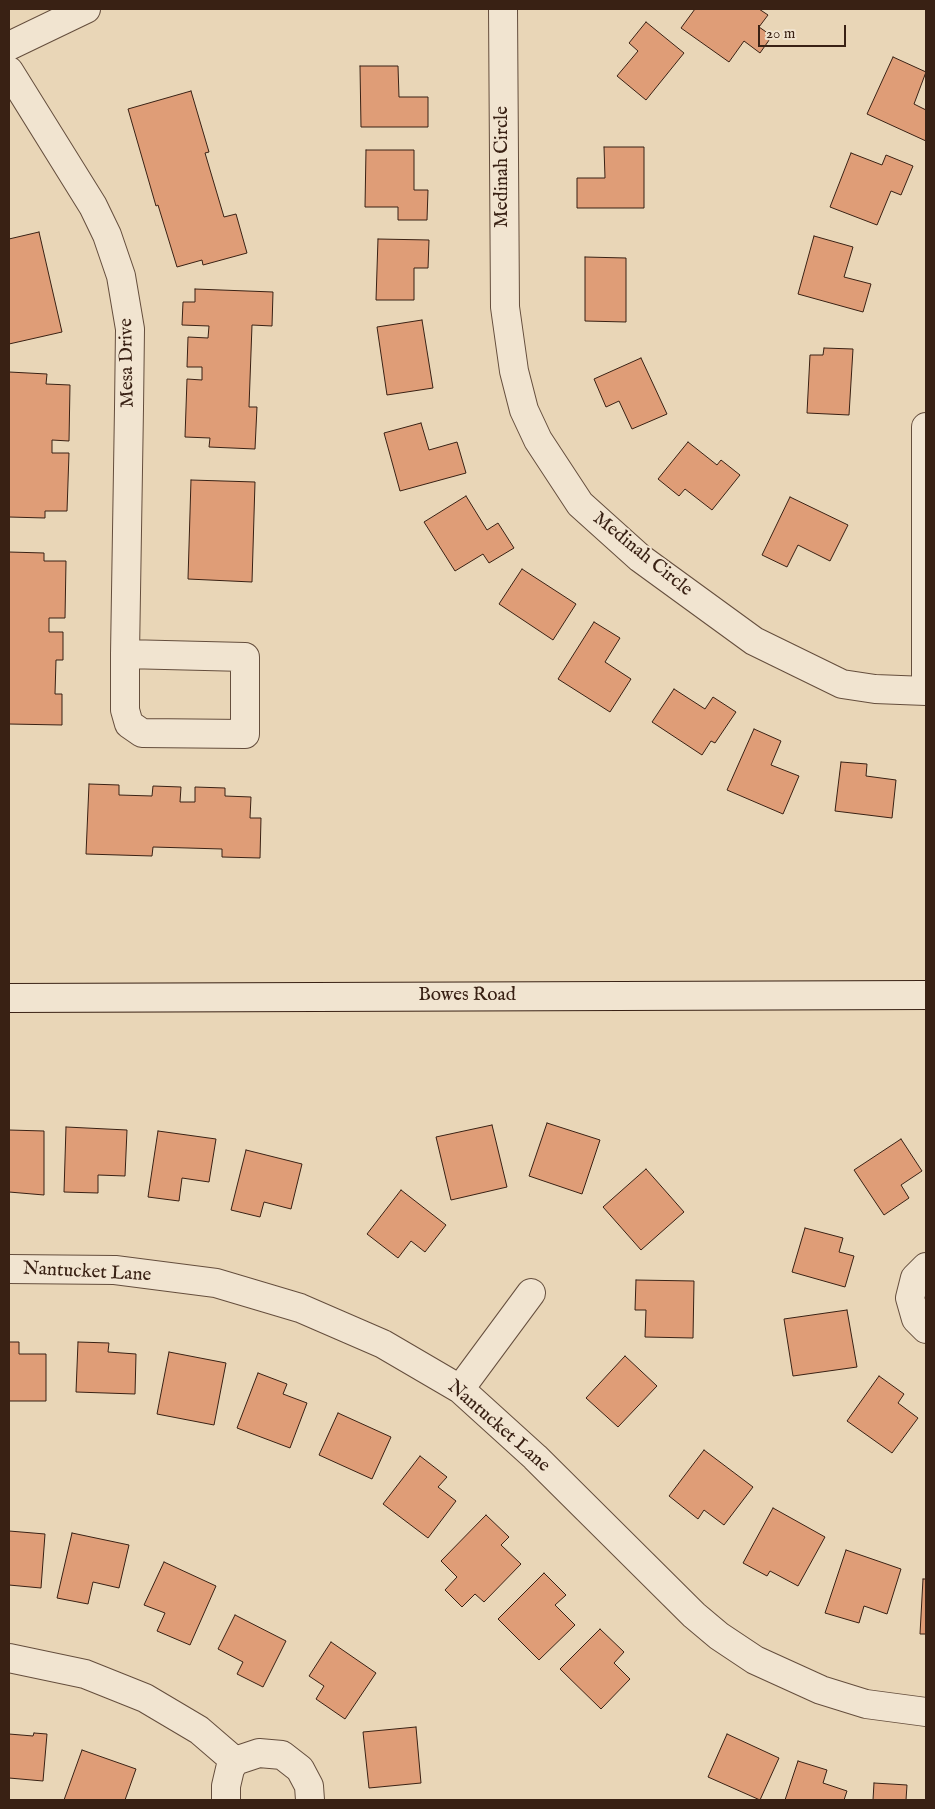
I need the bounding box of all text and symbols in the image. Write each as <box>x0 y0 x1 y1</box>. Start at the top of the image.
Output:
scale bar <box>760 15 848 47</box>
text: 20 m <box>766 24 795 43</box>
street label: Medinah Circle <box>492 106 514 228</box>
street label: Mesa Drive <box>116 318 140 408</box>
street label: Medinah Circle <box>588 508 696 602</box>
street label: Bowes Road <box>418 985 516 1007</box>
street label: Nantucket Lane <box>22 1258 152 1288</box>
street label: Nantucket Lane <box>442 1376 554 1478</box>

